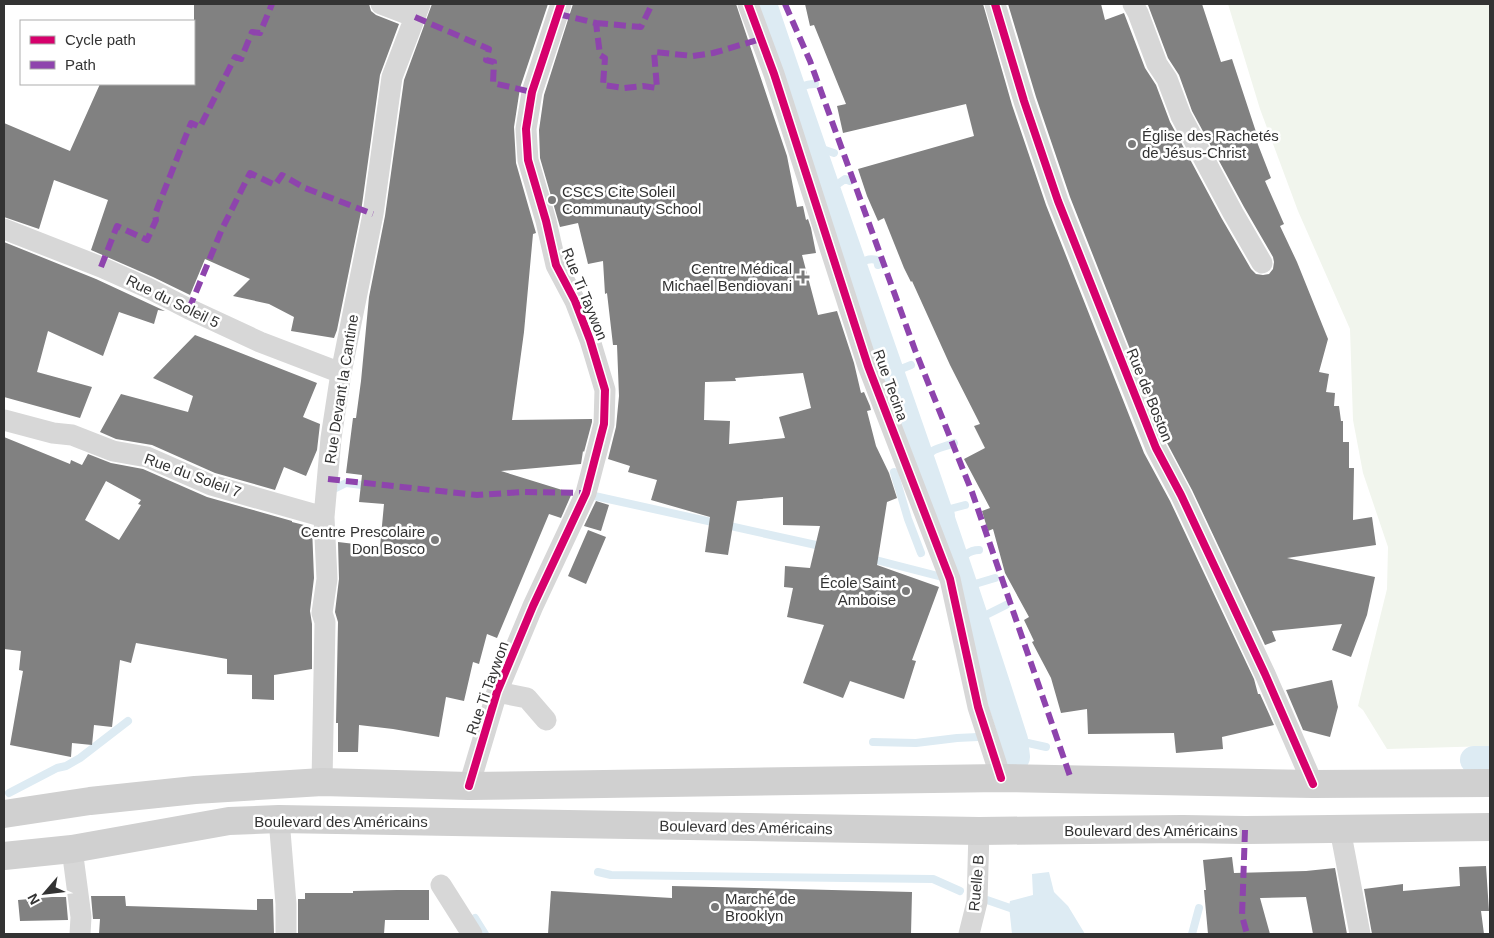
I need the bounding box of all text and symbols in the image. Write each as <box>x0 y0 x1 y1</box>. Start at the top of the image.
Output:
legend <box>20 20 195 85</box>
text: Cycle path <box>65 31 136 48</box>
text: Path <box>65 56 96 73</box>
place label: Église des Rachetés de Jésus-Christ <box>1142 127 1279 161</box>
marker: Église des Rachetés de Jésus-Christ <box>1126 138 1138 150</box>
place label: CSCS Cite Soleil Communauty School <box>562 183 701 217</box>
marker: CSCS Cite Soleil Communauty School <box>546 194 558 206</box>
street label: Rue Ti Taywon <box>559 245 611 343</box>
place label: Centre Médical Michael Bendiovani <box>662 260 792 294</box>
marker: Centre Médical Michael Bendiovani <box>796 270 810 284</box>
street label: Rue du Soleil 5 <box>124 271 222 331</box>
street label: Rue Devant la Cantine <box>321 313 361 465</box>
street label: Rue de Boston <box>1124 346 1176 444</box>
street label: Rue Tecina <box>870 347 912 424</box>
street label: Rue du Soleil 7 <box>142 450 244 500</box>
place label: Centre Prescolaire Don Bosco <box>301 523 425 557</box>
marker: Centre Prescolaire Don Bosco <box>429 534 441 546</box>
place label: École Saint Amboise <box>820 574 897 608</box>
marker: École Saint Amboise <box>900 585 912 597</box>
street label: Rue Ti Taywon <box>462 639 512 737</box>
street label: Boulevard des Américains <box>254 813 428 830</box>
street label: Boulevard des Américains <box>659 817 833 837</box>
street label: Boulevard des Américains <box>1064 822 1238 839</box>
street label: Ruelle B <box>965 854 987 912</box>
north arrow <box>20 868 70 918</box>
place label: Marché de Brooklyn <box>725 890 796 924</box>
text: N <box>24 891 43 907</box>
marker: Marché de Brooklyn <box>709 901 721 913</box>

